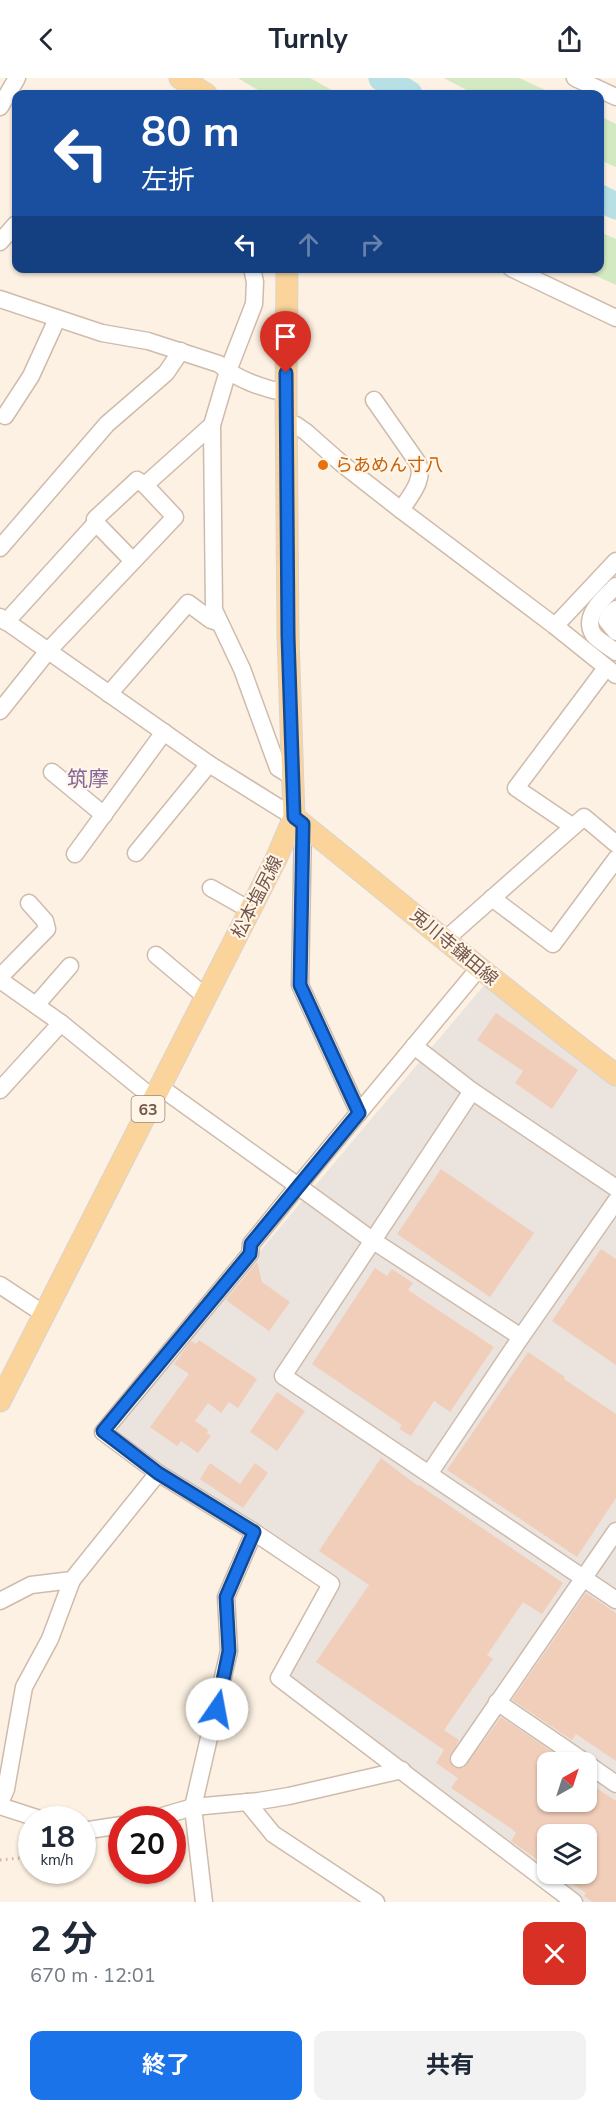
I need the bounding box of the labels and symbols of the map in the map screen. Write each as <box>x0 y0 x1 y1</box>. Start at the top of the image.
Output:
pin <box>260 311 311 373</box>
place label: らあめん寸八 <box>335 453 443 477</box>
marker: らあめん寸八 <box>316 458 330 472</box>
district label: 筑摩 <box>67 765 109 793</box>
street label: 松本塩尻線 <box>226 851 288 943</box>
street label: 兎川寺鎌田線 <box>405 903 503 991</box>
road number: 63 <box>132 1096 164 1122</box>
position arrow <box>185 1677 249 1741</box>
north arrow <box>537 1752 597 1812</box>
speed limit sign: 20 <box>108 1806 186 1884</box>

